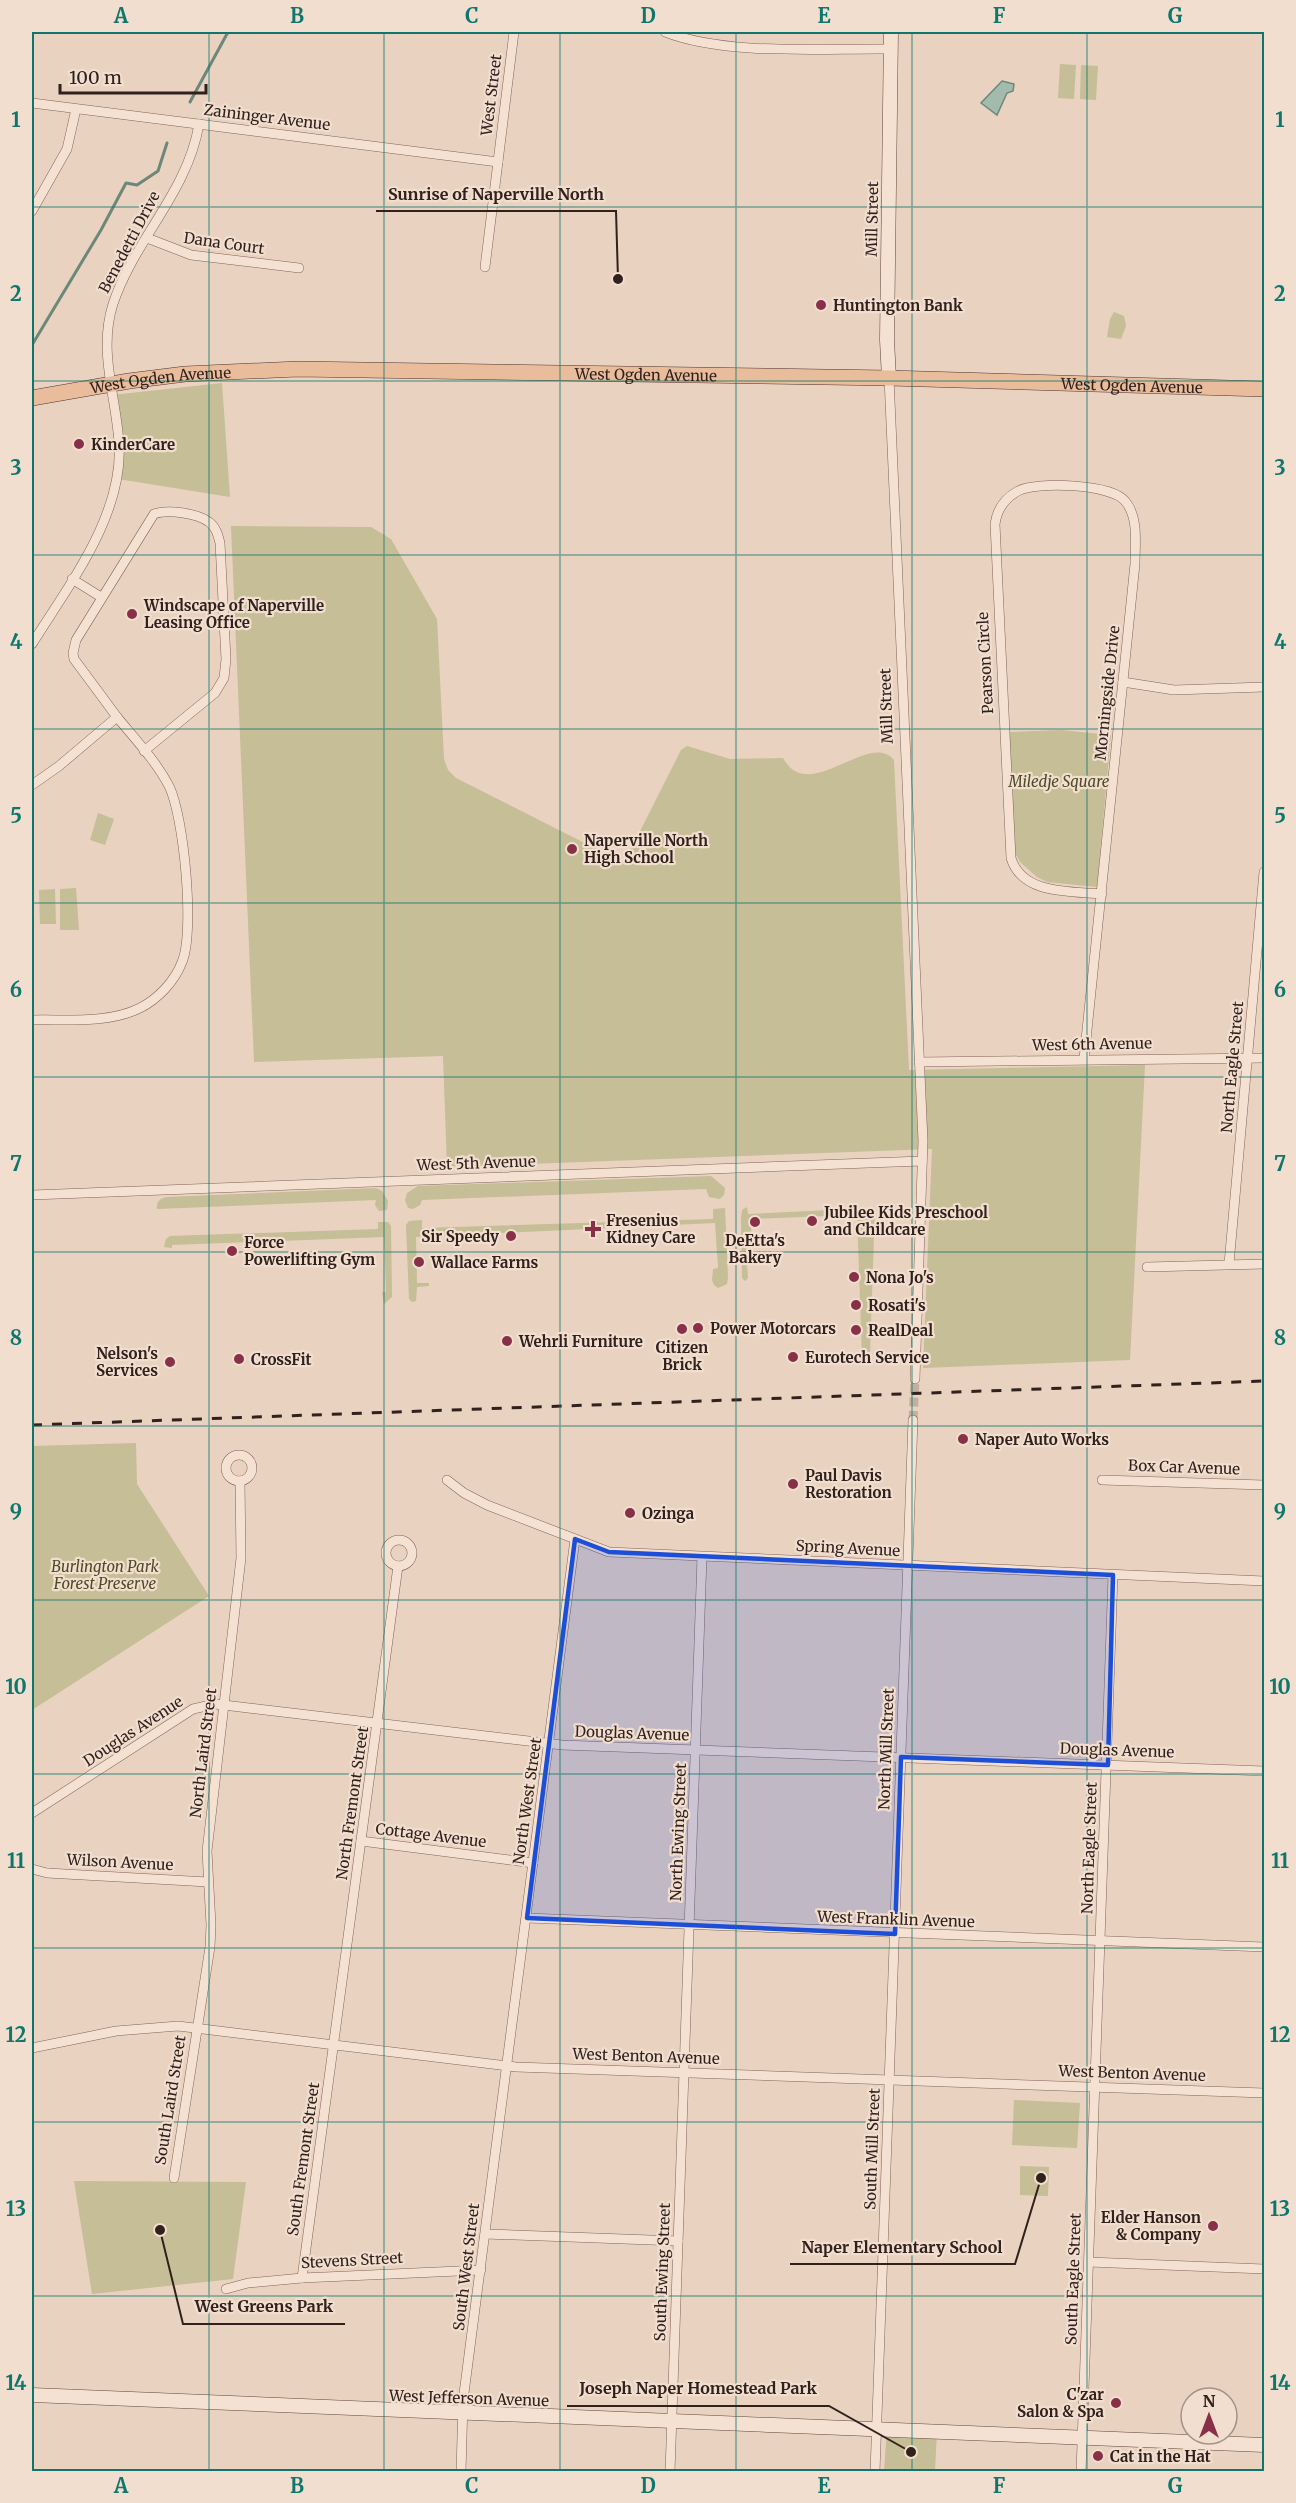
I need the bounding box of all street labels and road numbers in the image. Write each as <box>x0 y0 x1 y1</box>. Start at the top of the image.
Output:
street label: West Street <box>476 53 505 138</box>
street label: Zaininger Avenue <box>203 100 331 134</box>
street label: Mill Street <box>862 181 882 257</box>
street label: Benedetti Drive <box>94 188 164 296</box>
street label: Dana Court <box>182 228 266 258</box>
street label: West Ogden Avenue <box>88 362 232 397</box>
street label: West Ogden Avenue <box>574 364 717 385</box>
street label: West Ogden Avenue <box>1060 374 1203 397</box>
street label: Pearson Circle <box>973 611 997 715</box>
street label: Morningside Drive <box>1090 625 1124 761</box>
street label: Mill Street <box>875 668 897 744</box>
street label: North Eagle Street <box>1217 1000 1247 1134</box>
street label: West 6th Avenue <box>1031 1033 1152 1055</box>
street label: West 5th Avenue <box>415 1151 536 1175</box>
street label: Box Car Avenue <box>1128 1456 1241 1478</box>
street label: Spring Avenue <box>795 1536 901 1560</box>
street label: North Laird Street <box>186 1687 220 1819</box>
street label: North Mill Street <box>874 1688 898 1810</box>
street label: Douglas Avenue <box>80 1692 186 1770</box>
street label: Douglas Avenue <box>574 1722 690 1745</box>
street label: North Fremont Street <box>332 1725 372 1881</box>
street label: North West Street <box>509 1736 545 1866</box>
street label: Douglas Avenue <box>1059 1739 1175 1762</box>
street label: North Ewing Street <box>666 1762 690 1901</box>
street label: North Eagle Street <box>1077 1781 1101 1914</box>
street label: Cottage Avenue <box>375 1819 488 1851</box>
street label: Wilson Avenue <box>65 1850 174 1874</box>
street label: West Franklin Avenue <box>816 1907 975 1931</box>
street label: South Laird Street <box>150 2034 190 2166</box>
street label: West Benton Avenue <box>571 2044 720 2068</box>
street label: West Benton Avenue <box>1057 2061 1206 2085</box>
street label: South Fremont Street <box>283 2081 323 2237</box>
street label: South Mill Street <box>860 2088 884 2210</box>
street label: South West Street <box>449 2202 483 2332</box>
street label: South Ewing Street <box>650 2202 674 2342</box>
street label: South Eagle Street <box>1061 2212 1085 2345</box>
street label: Stevens Street <box>300 2248 404 2272</box>
street label: West Jefferson Avenue <box>388 2386 549 2410</box>

